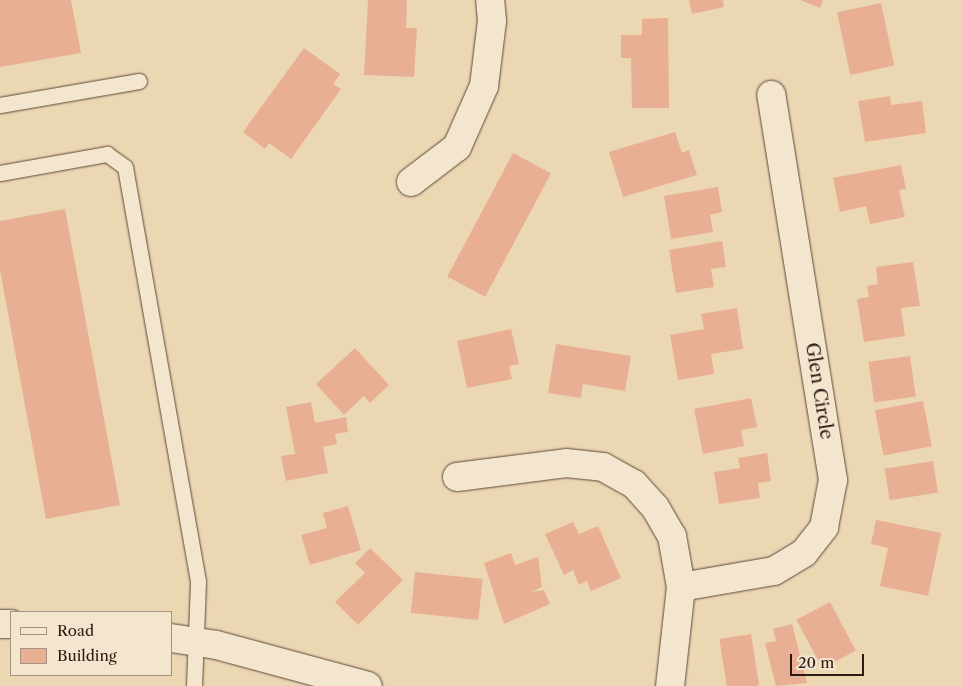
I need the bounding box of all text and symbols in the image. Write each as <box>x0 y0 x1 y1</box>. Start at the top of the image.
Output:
street label: Glen Circle <box>801 341 837 441</box>
legend <box>10 611 172 676</box>
text: Road <box>57 621 94 640</box>
scale bar <box>792 644 866 676</box>
text: Building <box>57 646 117 665</box>
text: 20 m <box>798 653 834 672</box>

